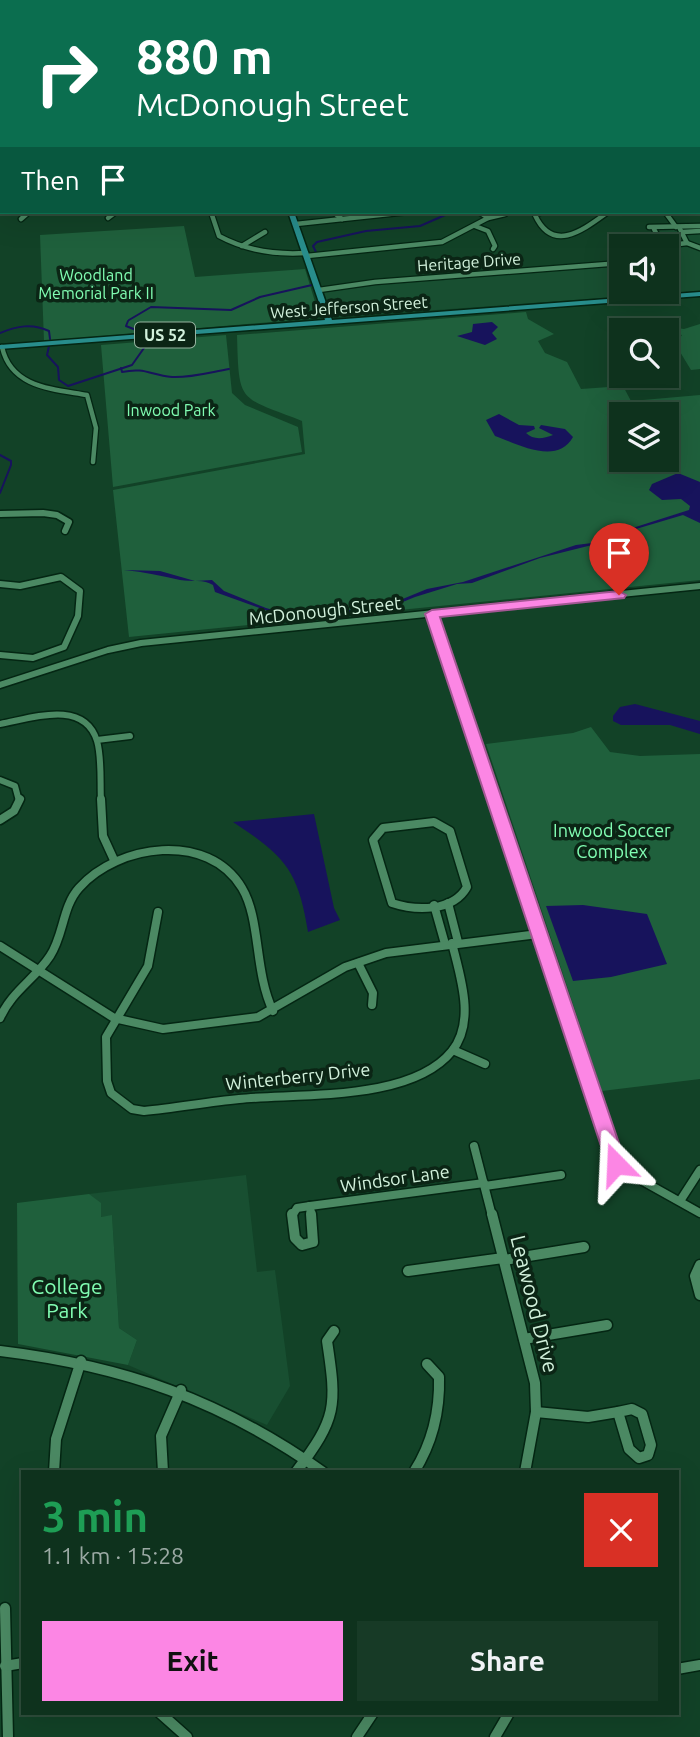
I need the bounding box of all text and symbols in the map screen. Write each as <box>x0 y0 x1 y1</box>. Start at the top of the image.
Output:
icon: right <box>21 28 112 119</box>
text: 880 m <box>136 28 273 83</box>
text: McDonough Street <box>136 86 409 122</box>
icon: arrive <box>94 161 132 199</box>
text: Then <box>21 166 80 195</box>
map controls <box>609 234 679 472</box>
button: sound <box>609 234 679 304</box>
street label: Heritage Drive <box>417 249 521 275</box>
park label: Woodland Memorial Park II <box>38 266 154 302</box>
street label: West Jefferson Street <box>270 292 429 321</box>
button: search <box>609 318 679 388</box>
road number: US 52 <box>135 322 195 348</box>
park label: Inwood Park <box>126 401 216 419</box>
button: layers <box>609 402 679 472</box>
pin <box>589 523 649 595</box>
icon: arrive <box>600 534 638 572</box>
street label: McDonough Street <box>248 592 402 628</box>
park label: Inwood Soccer Complex <box>553 820 671 861</box>
street label: Winterberry Drive <box>225 1058 371 1094</box>
position arrow <box>579 1127 653 1201</box>
street label: Windsor Lane <box>339 1160 451 1196</box>
street label: Leawood Drive <box>506 1233 564 1375</box>
park label: College Park <box>31 1274 103 1322</box>
text: 3 min <box>42 1493 148 1540</box>
button: close <box>584 1493 658 1567</box>
text: 1.1 km · 15:28 <box>42 1543 184 1568</box>
button: Exit <box>42 1621 343 1701</box>
button: Share <box>357 1621 658 1701</box>

